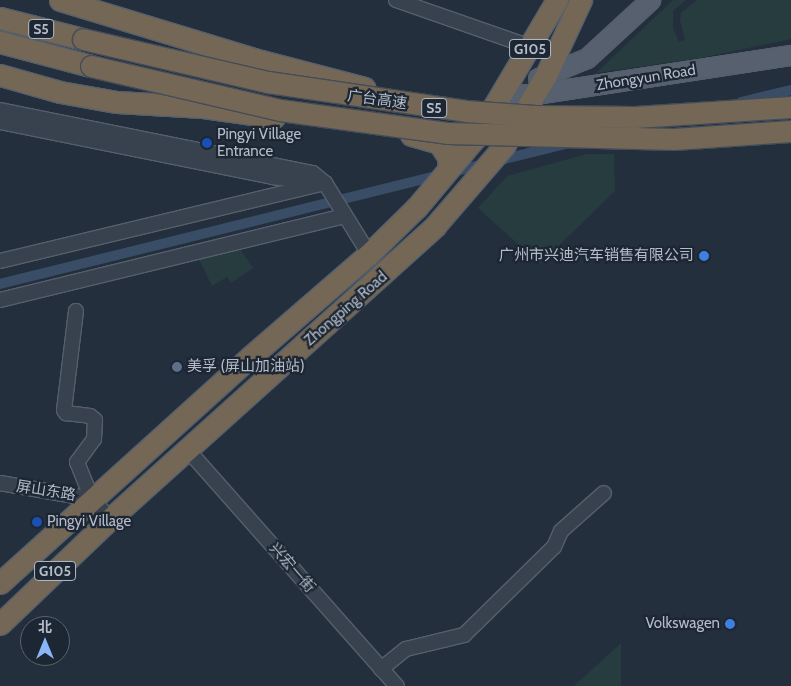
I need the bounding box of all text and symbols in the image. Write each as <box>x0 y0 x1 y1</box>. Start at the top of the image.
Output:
road number: S5 <box>27 18 55 40</box>
road number: G105 <box>509 38 551 61</box>
street label: Zhongyun Road <box>595 61 697 95</box>
street label: 广台高速 <box>346 87 408 113</box>
road number: S5 <box>420 96 448 120</box>
place label: Pingyi Village Entrance <box>217 125 301 160</box>
marker: Pingyi Village Entrance <box>201 137 213 149</box>
place label: 广州市兴迪汽车销售有限公司 <box>499 247 694 265</box>
marker: 广州市兴迪汽车销售有限公司 <box>698 250 710 262</box>
street label: Zhongping Road <box>301 268 391 350</box>
place label: 美孚 (屏山加油站) <box>187 358 305 376</box>
marker: 美孚 (屏山加油站) <box>171 361 183 373</box>
street label: 屏山东路 <box>15 477 77 505</box>
place label: Pingyi Village <box>47 513 131 531</box>
marker: Pingyi Village <box>31 516 43 528</box>
street label: 兴宏一街 <box>266 539 318 597</box>
road number: G105 <box>34 560 76 582</box>
place label: Volkswagen <box>645 615 720 633</box>
north arrow <box>20 616 70 666</box>
text: 北 <box>38 618 52 636</box>
marker: Volkswagen <box>724 618 736 630</box>

